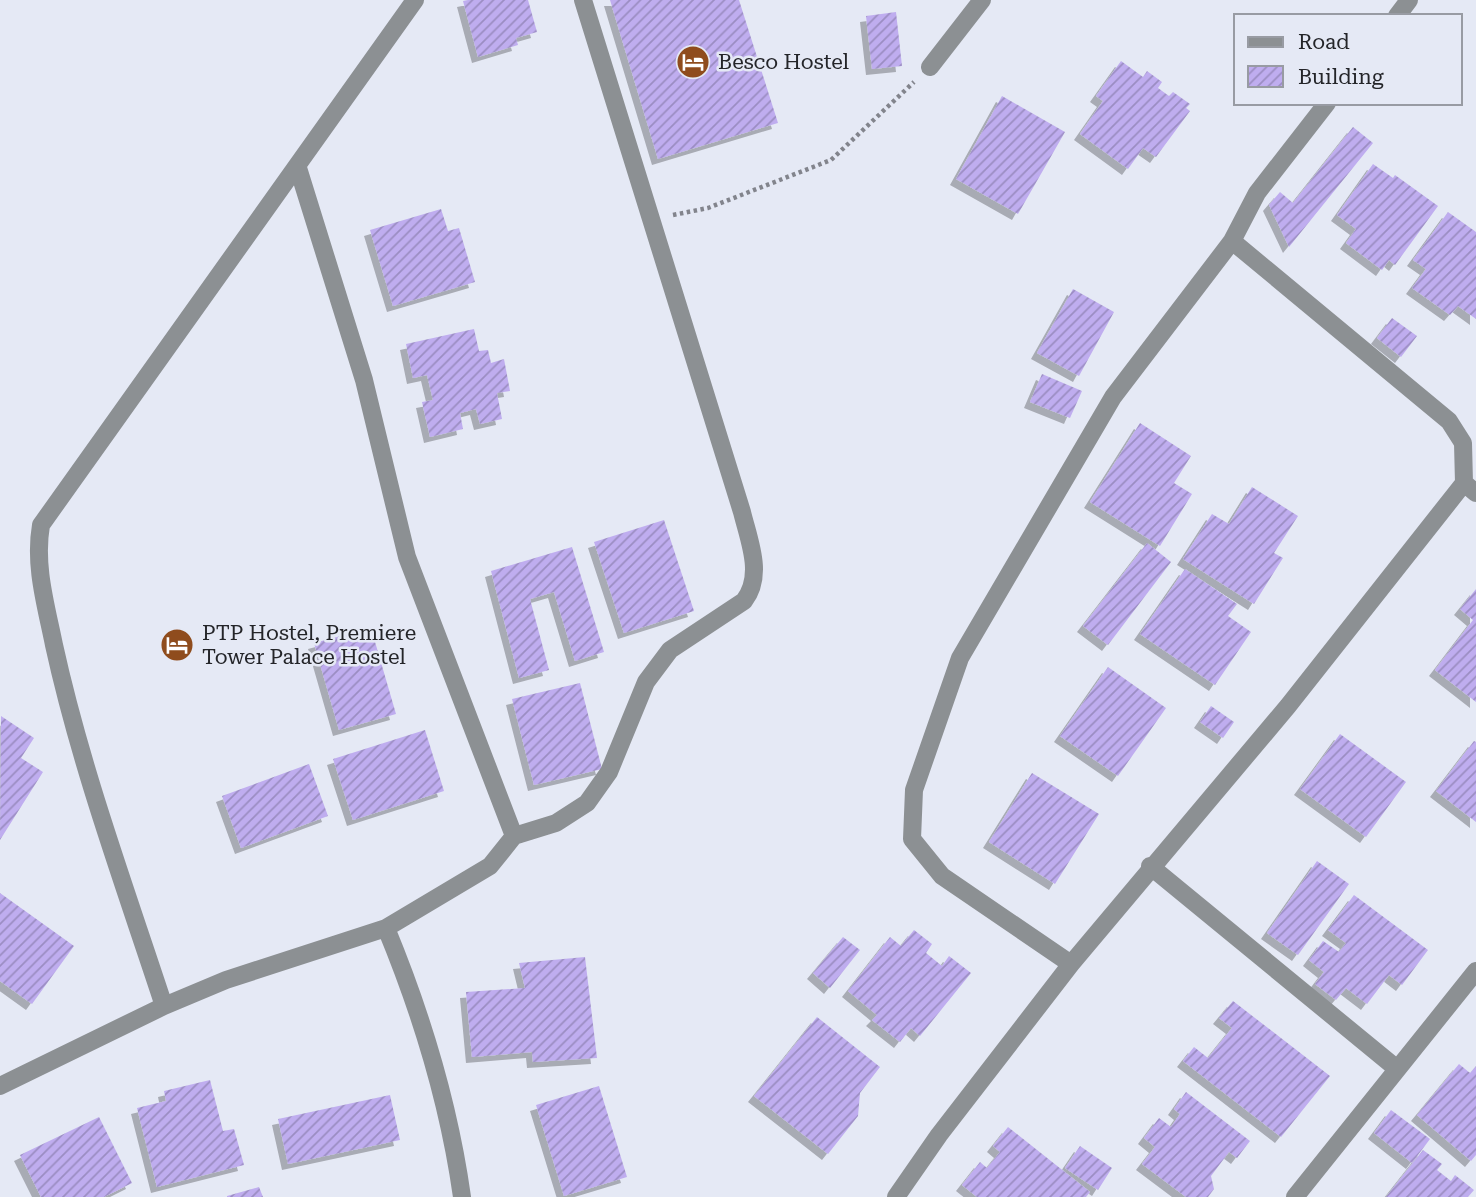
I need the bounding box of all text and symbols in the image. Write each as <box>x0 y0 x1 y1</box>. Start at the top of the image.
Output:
legend <box>1234 14 1462 105</box>
text: Road <box>1298 30 1350 54</box>
hotel icon: Besco Hostel <box>674 43 712 81</box>
place label: Besco Hostel <box>718 50 850 74</box>
text: Building <box>1298 65 1384 89</box>
place label: PTP Hostel, Premiere Tower Palace Hostel <box>202 621 416 669</box>
hotel icon: PTP Hostel, Premiere Tower Palace Hostel <box>158 626 196 664</box>

